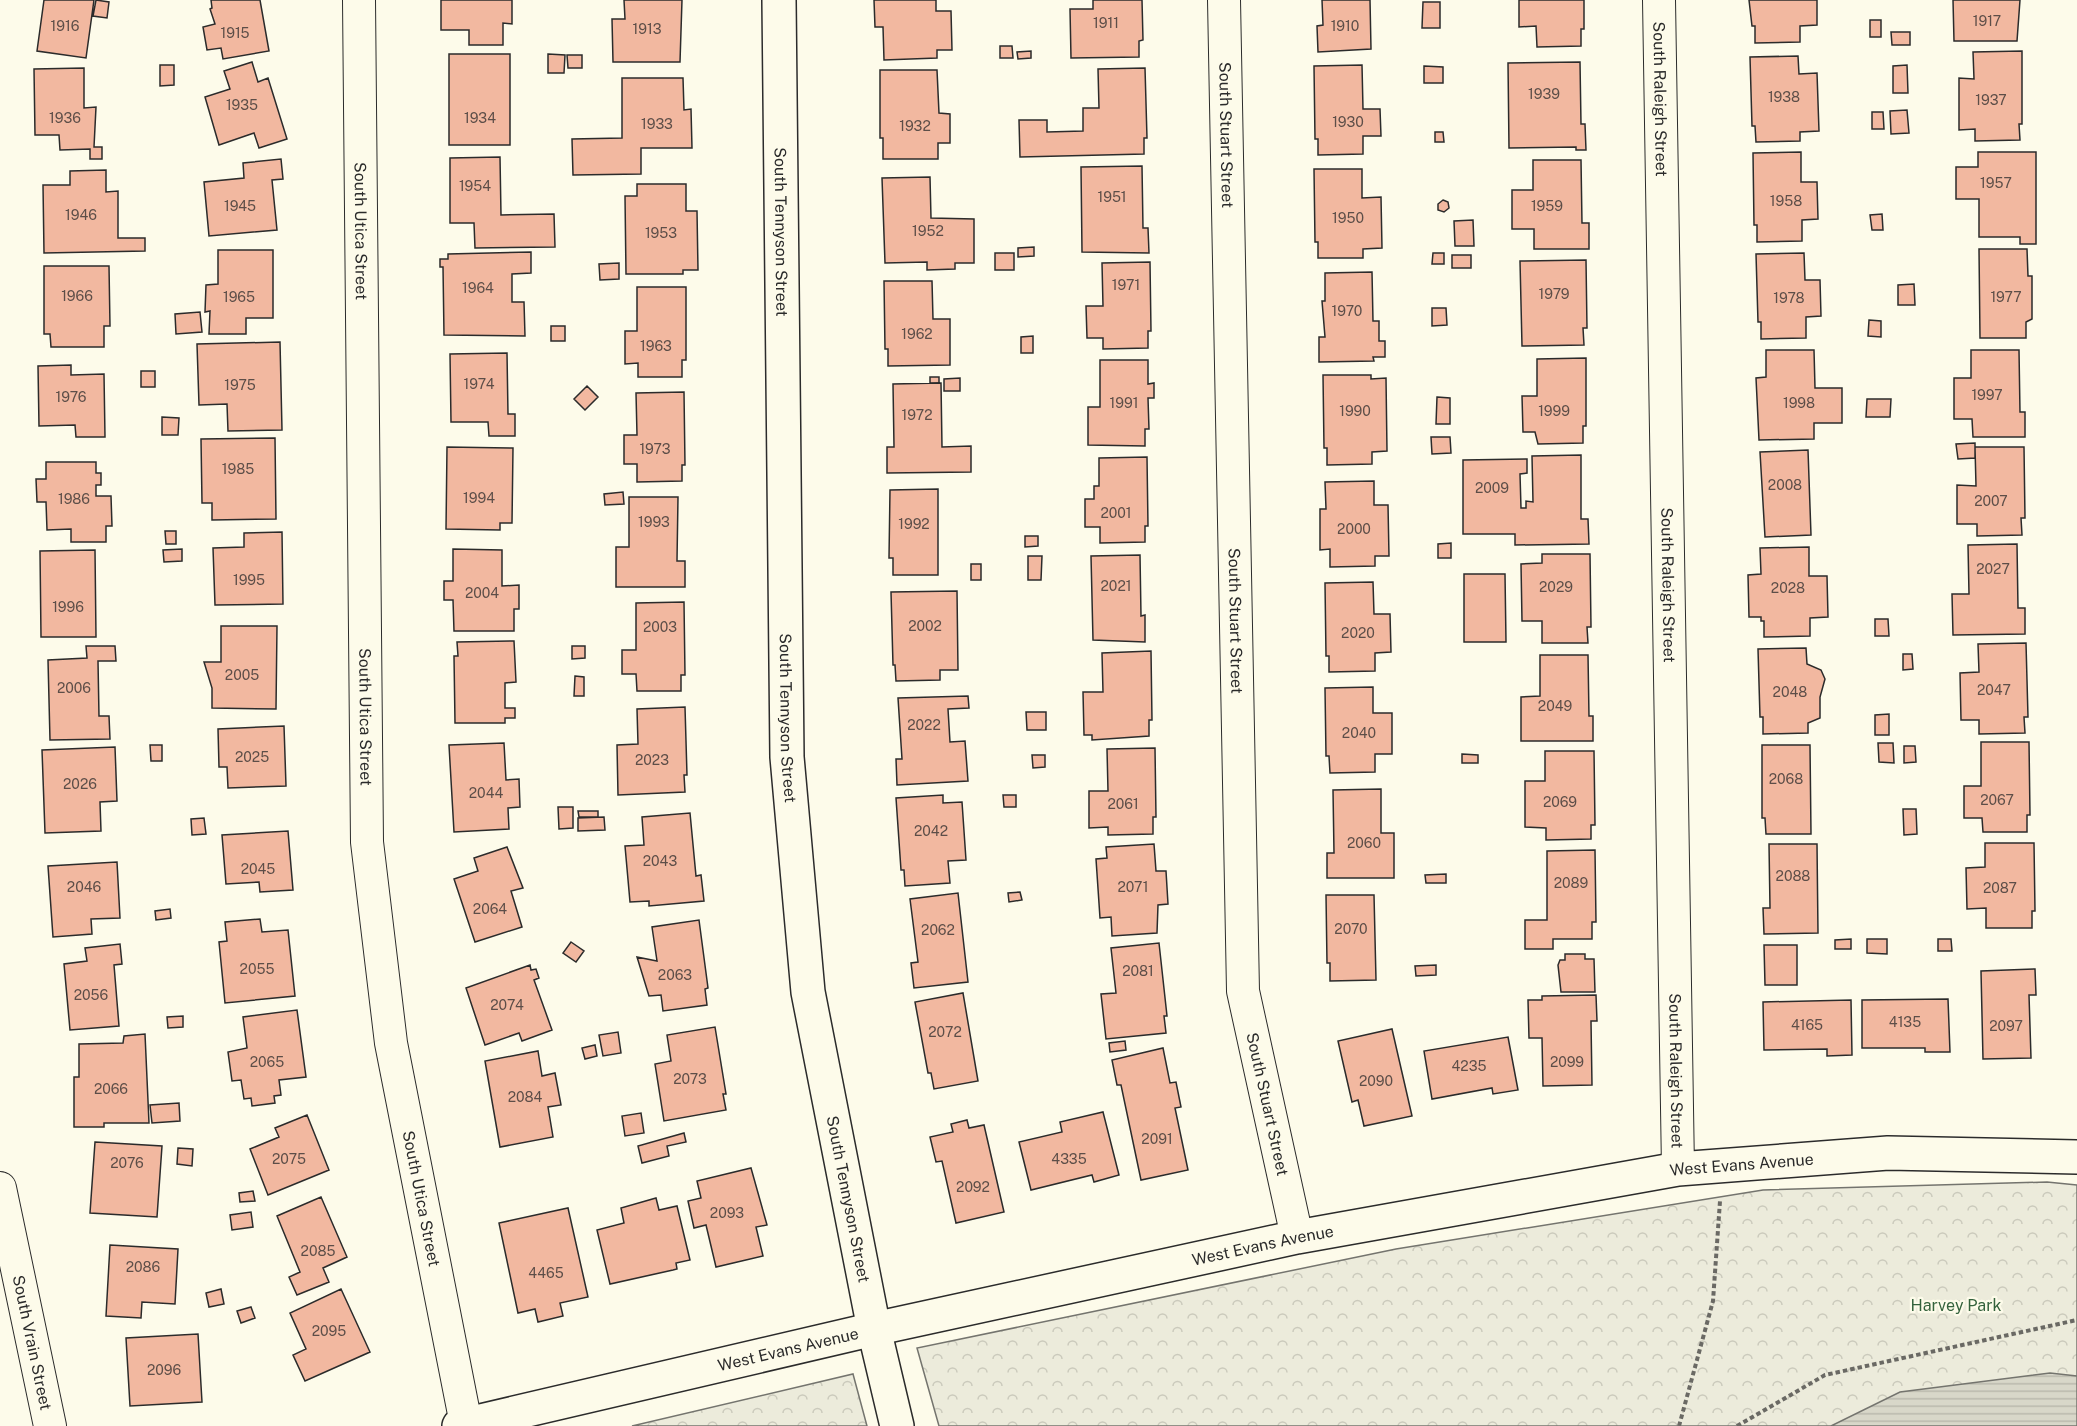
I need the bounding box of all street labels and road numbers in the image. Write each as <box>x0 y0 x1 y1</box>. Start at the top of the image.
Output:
street label: South Raleigh Street <box>1650 21 1671 177</box>
street label: South Stuart Street <box>1216 62 1237 208</box>
street label: South Tennyson Street <box>771 147 792 317</box>
street label: South Utica Street <box>351 162 371 300</box>
street label: South Raleigh Street <box>1658 507 1679 663</box>
street label: South Stuart Street <box>1225 548 1247 694</box>
street label: South Tennyson Street <box>776 633 801 803</box>
street label: South Utica Street <box>356 648 376 786</box>
street label: South Raleigh Street <box>1666 993 1687 1149</box>
street label: South Stuart Street <box>1243 1031 1293 1178</box>
street label: South Tennyson Street <box>823 1114 874 1284</box>
street label: South Utica Street <box>399 1129 444 1268</box>
street label: West Evans Avenue <box>1668 1149 1814 1180</box>
street label: West Evans Avenue <box>1190 1221 1335 1269</box>
street label: South Vrain Street <box>9 1273 56 1412</box>
street label: West Evans Avenue <box>716 1323 860 1375</box>

